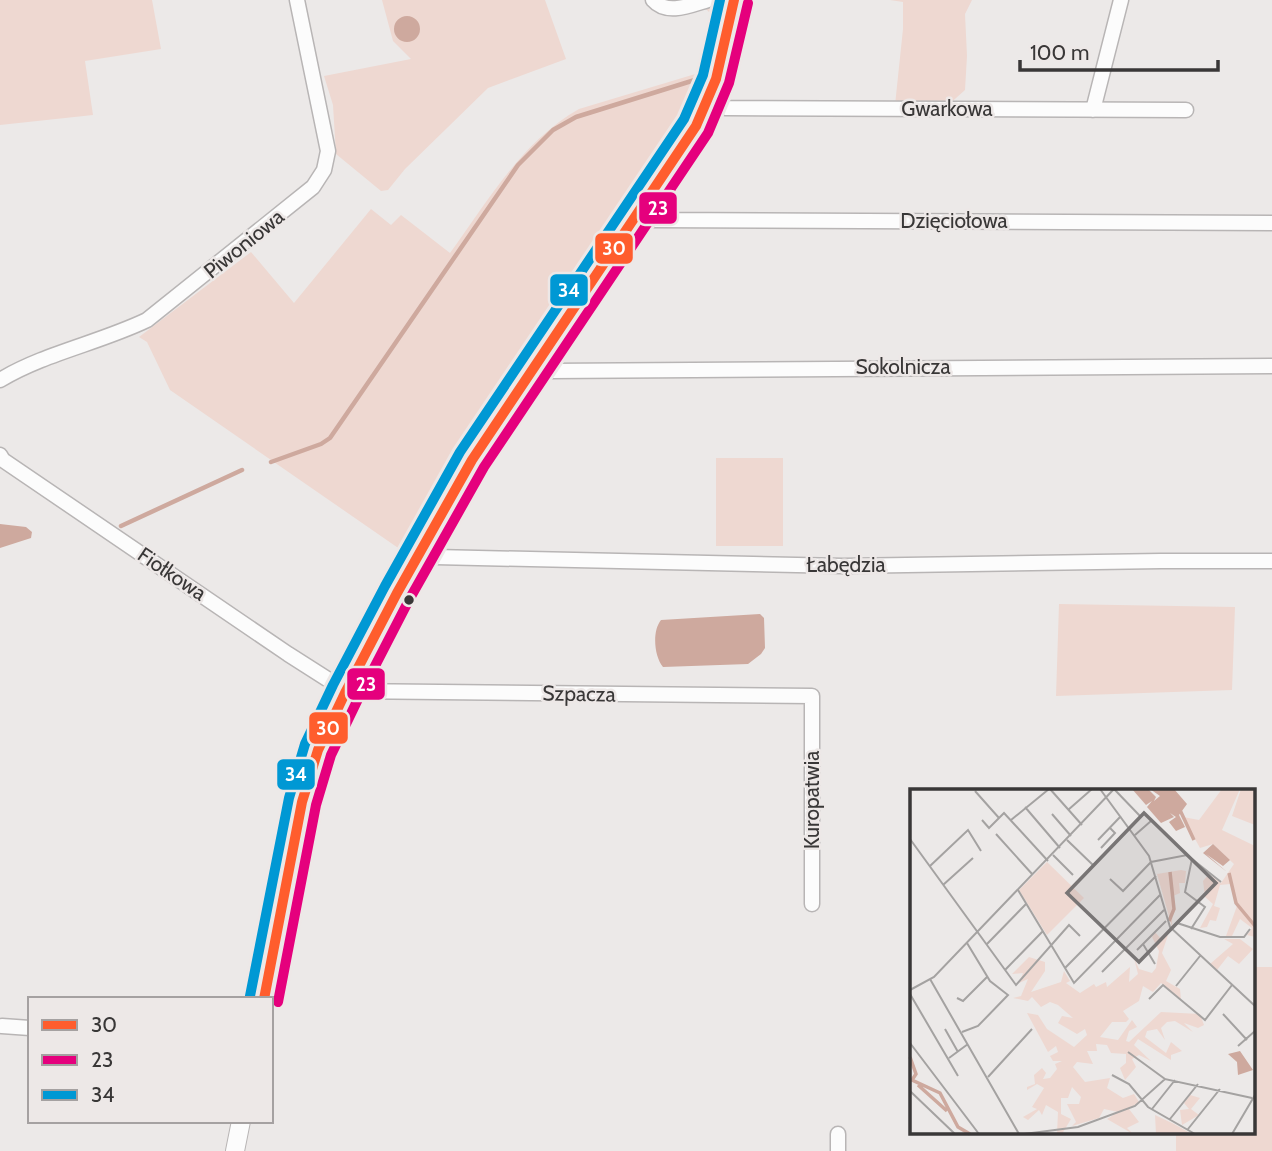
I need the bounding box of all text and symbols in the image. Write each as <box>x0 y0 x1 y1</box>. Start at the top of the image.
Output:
scale bar <box>1020 28 1218 72</box>
text: 100 m <box>1030 40 1089 65</box>
street label: Gwarkowa <box>901 96 993 121</box>
line badge: 23 <box>638 191 678 225</box>
text: 23 <box>648 197 668 220</box>
street label: Piwoniowa <box>199 204 289 283</box>
street label: Dzięciołowa <box>900 208 1008 233</box>
line badge: 30 <box>594 232 634 265</box>
text: 30 <box>602 237 626 260</box>
line badge: 34 <box>549 273 589 307</box>
text: 34 <box>558 279 580 302</box>
street label: Sokolnicza <box>856 354 950 379</box>
street label: Fiołkowa <box>133 542 211 606</box>
street label: Łabędzia <box>806 552 886 577</box>
unlabelled marker <box>402 593 416 607</box>
line badge: 23 <box>346 667 386 701</box>
text: 23 <box>356 673 376 696</box>
street label: Szpacza <box>542 680 616 707</box>
line badge: 30 <box>308 711 349 745</box>
text: 30 <box>316 717 340 740</box>
street label: Kuropatwia <box>799 751 824 849</box>
line badge: 34 <box>276 758 316 791</box>
text: 34 <box>285 763 307 786</box>
inset map <box>910 789 1254 1134</box>
legend <box>28 997 273 1123</box>
text: 30 <box>91 1012 117 1037</box>
text: 23 <box>91 1047 113 1072</box>
text: 34 <box>91 1082 115 1107</box>

